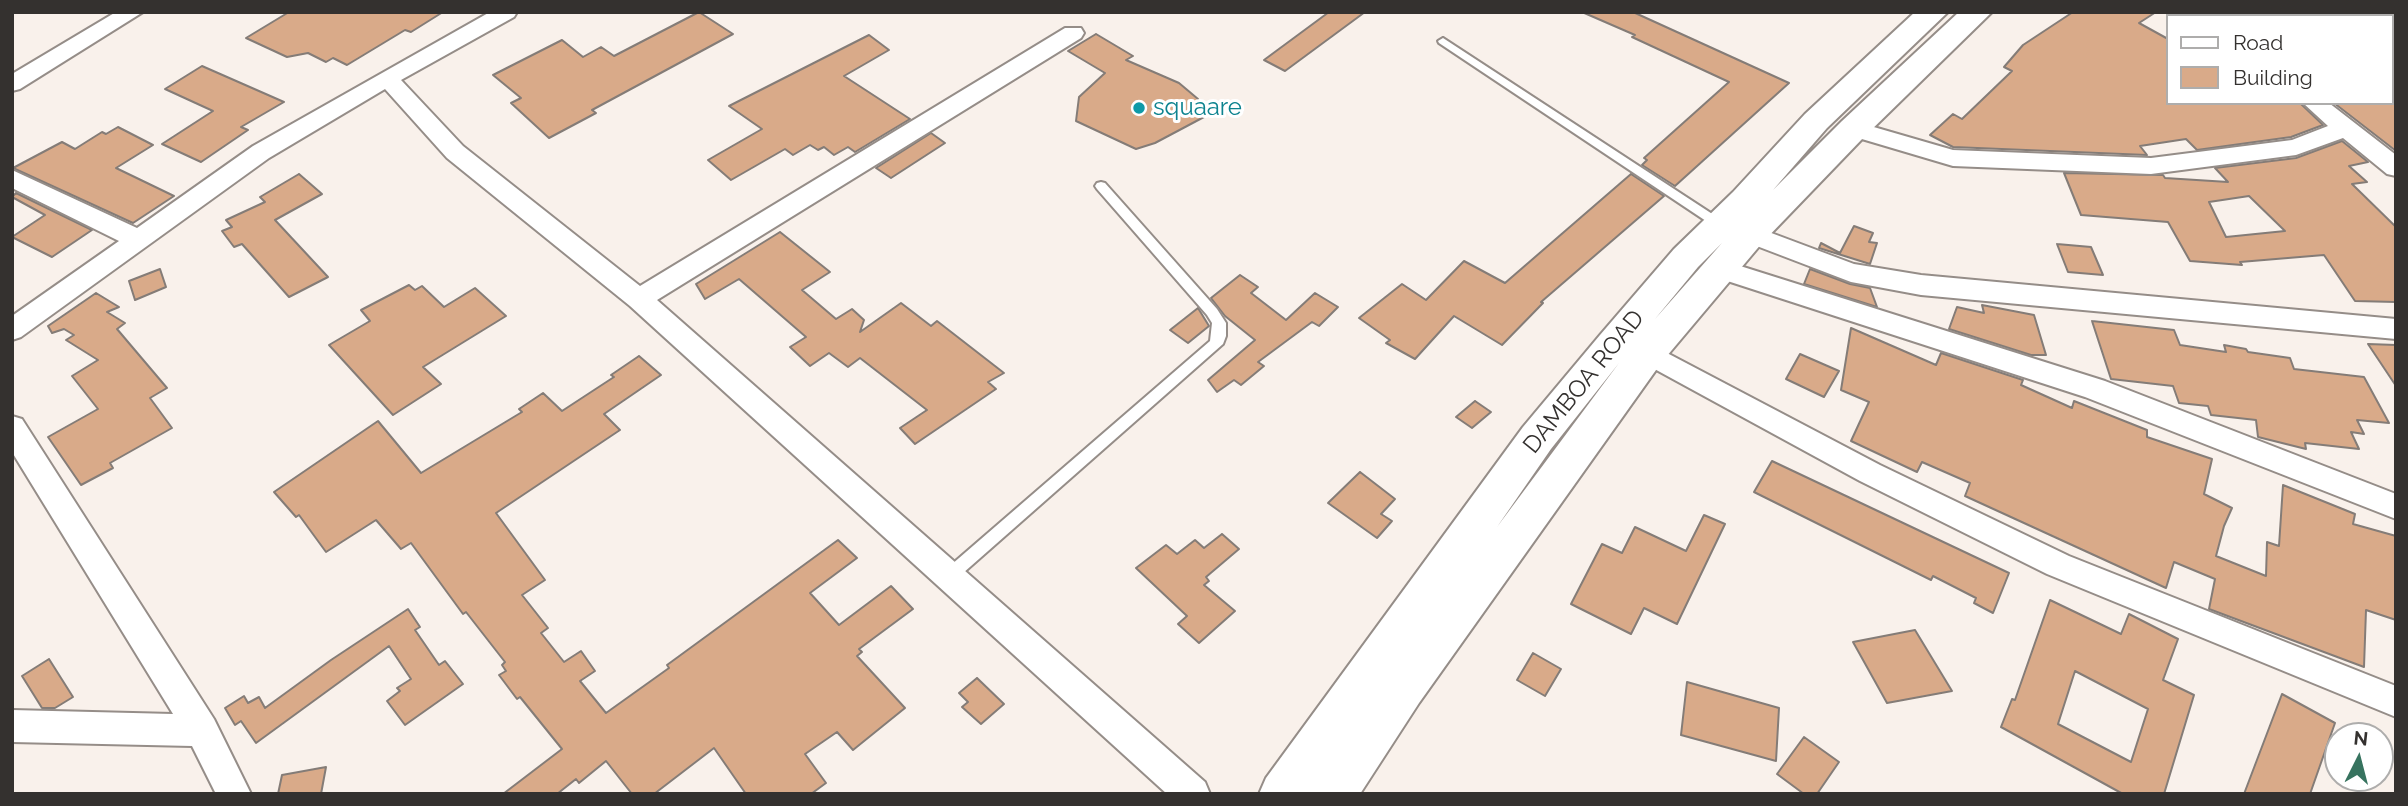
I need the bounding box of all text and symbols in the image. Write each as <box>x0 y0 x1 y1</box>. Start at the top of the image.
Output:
legend <box>2166 14 2394 105</box>
text: Road <box>2233 30 2283 55</box>
text: Building <box>2233 65 2313 90</box>
place label: squaare <box>1153 94 1242 122</box>
marker: squaare <box>1131 100 1147 116</box>
street label: DAMBOA ROAD <box>1517 305 1651 459</box>
north arrow <box>2324 722 2394 792</box>
text: N <box>2353 726 2369 750</box>

